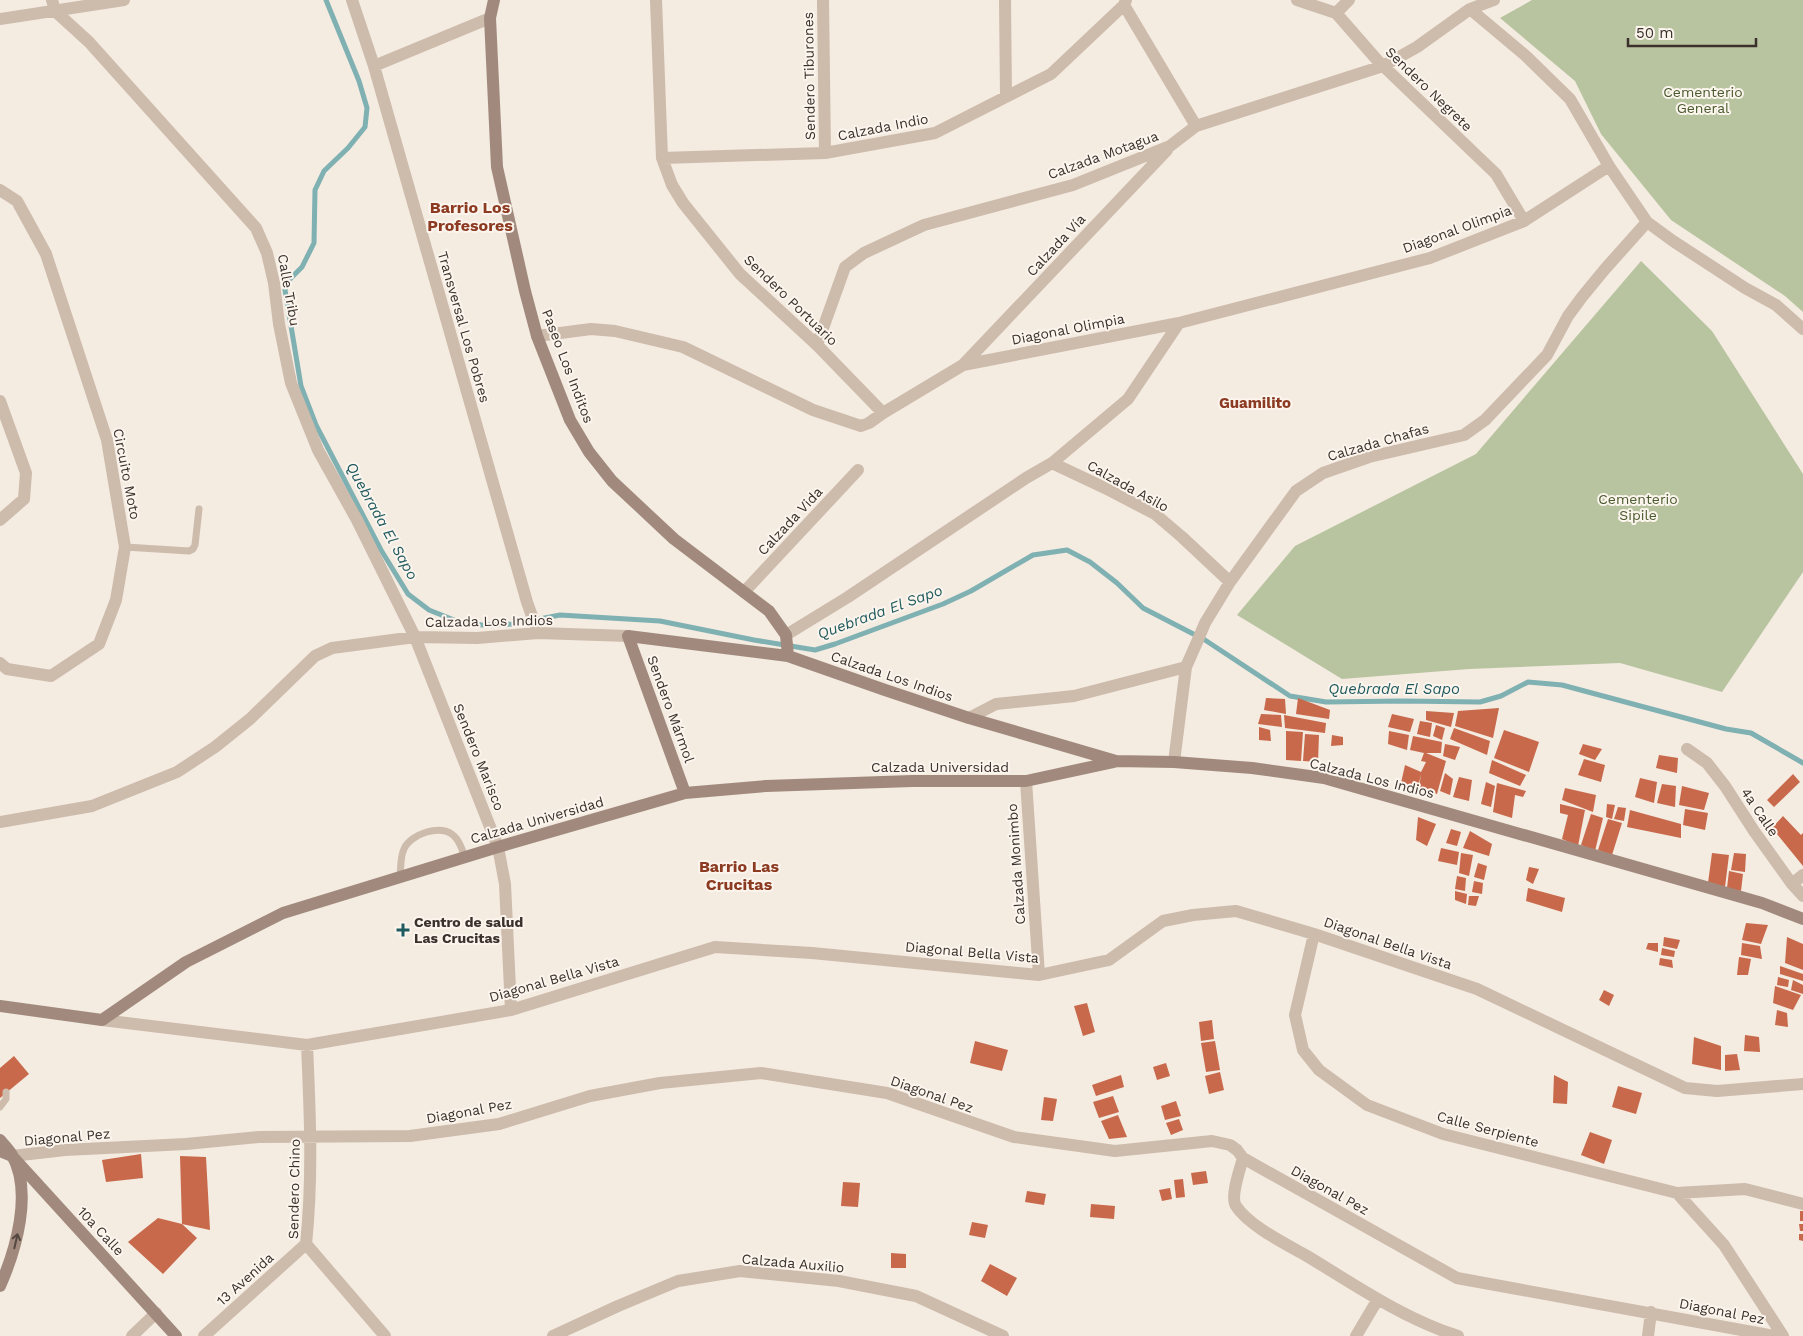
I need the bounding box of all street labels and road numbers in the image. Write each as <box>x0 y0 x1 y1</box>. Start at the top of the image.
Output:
street label: Sendero Tiburones <box>800 12 818 140</box>
street label: Sendero Negrete <box>1382 44 1476 134</box>
street label: Calzada Indio <box>836 110 930 144</box>
street label: Calzada Motagua <box>1046 128 1160 182</box>
street label: Diagonal Olimpia <box>1400 202 1514 256</box>
street label: Calzada Vía <box>1023 211 1089 279</box>
street label: Transversal Los Pobres <box>435 249 493 405</box>
street label: Sendero Portuario <box>741 251 841 349</box>
street label: Calle Tribu <box>275 253 303 327</box>
street label: Paseo Los Inditos <box>539 307 597 425</box>
street label: Diagonal Olimpia <box>1010 310 1126 348</box>
street label: Calzada Chafas <box>1325 420 1431 464</box>
street label: Circuito Moto <box>110 427 144 521</box>
street label: Calzada Asilo <box>1084 457 1172 515</box>
street label: Calzada Vida <box>754 484 826 558</box>
street label: Calzada Los Indios <box>425 612 553 630</box>
street label: Calzada Los Indios <box>829 648 955 704</box>
street label: Sendero Mármol <box>644 653 698 765</box>
street label: Sendero Marisco <box>450 701 508 813</box>
street label: Calzada Los Indios <box>1308 755 1436 801</box>
street label: Calzada Universidad <box>871 759 1009 775</box>
street label: 4a Calle <box>1738 785 1782 839</box>
street label: Calzada Universidad <box>468 793 606 847</box>
street label: Calzada Monimbo <box>1004 803 1028 925</box>
street label: Diagonal Bella Vista <box>1322 914 1454 972</box>
street label: Diagonal Bella Vista <box>904 938 1040 966</box>
street label: Diagonal Bella Vista <box>487 953 621 1005</box>
street label: Diagonal Pez <box>888 1072 976 1116</box>
street label: Diagonal Pez <box>425 1096 513 1126</box>
street label: Calle Serpiente <box>1435 1108 1541 1150</box>
street label: Diagonal Pez <box>23 1125 111 1149</box>
street label: Sendero Chino <box>285 1139 303 1239</box>
street label: Diagonal Pez <box>1288 1162 1372 1218</box>
street label: 10a Calle <box>74 1203 128 1259</box>
street label: 13 Avenida <box>213 1249 277 1309</box>
street label: Calzada Auxilio <box>741 1251 845 1275</box>
street label: Diagonal Pez <box>1678 1295 1766 1327</box>

